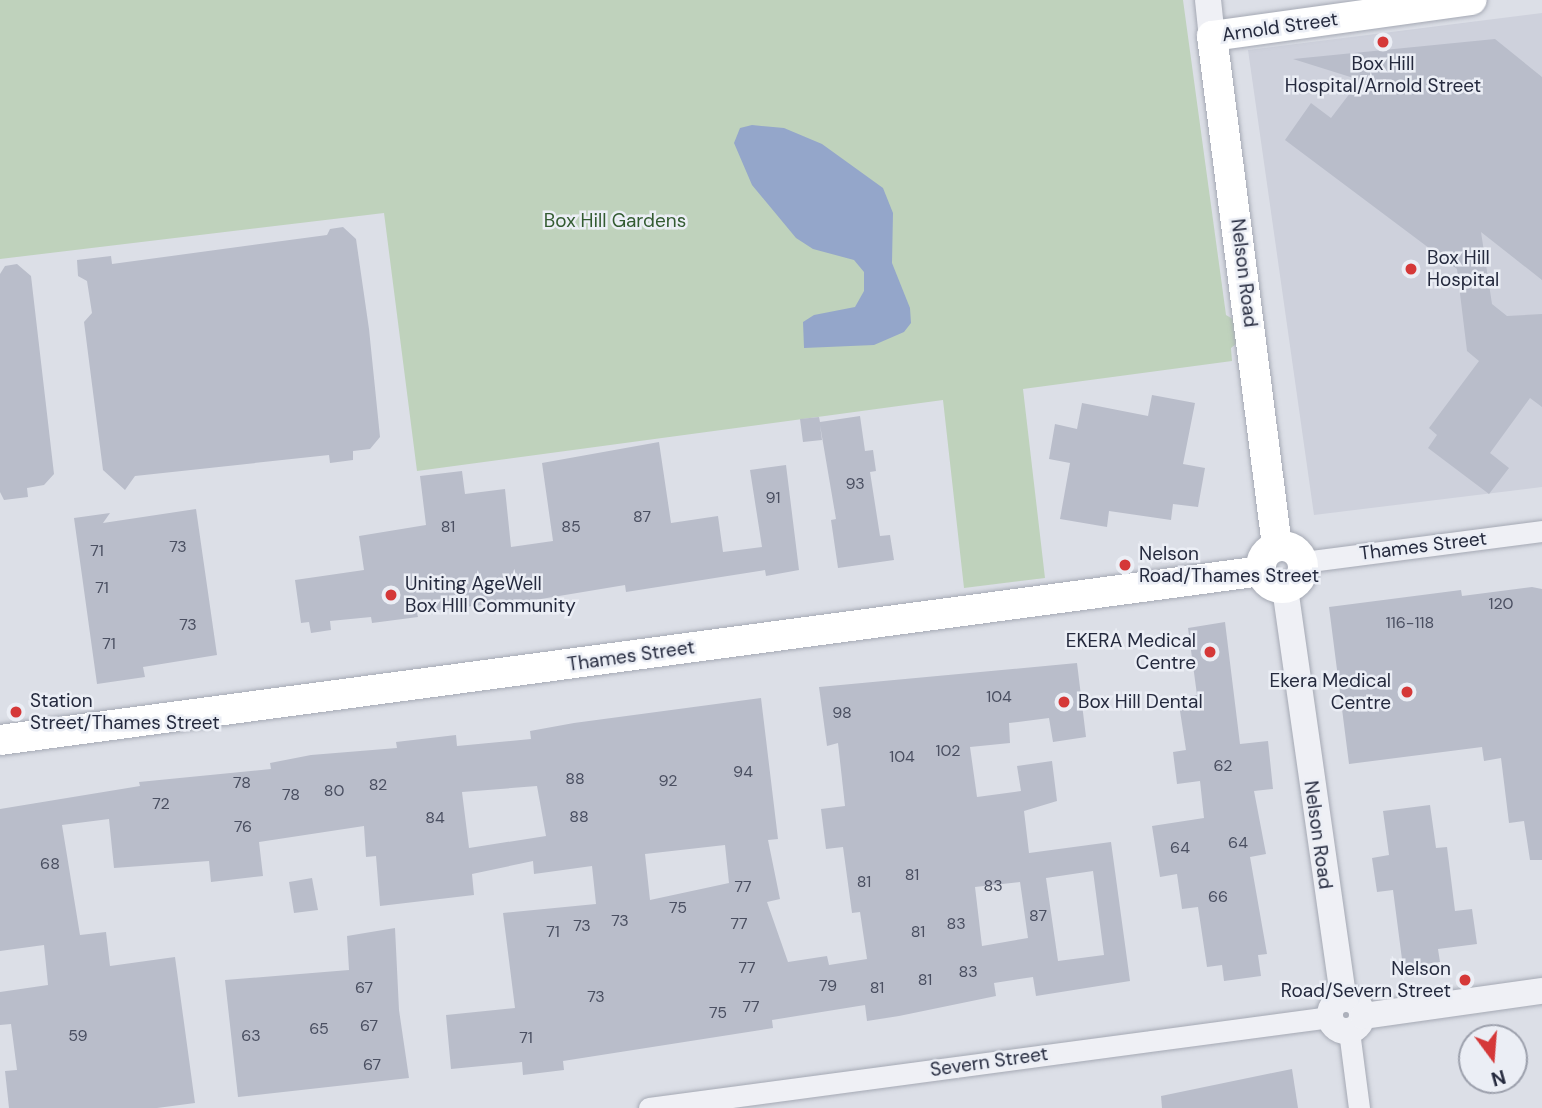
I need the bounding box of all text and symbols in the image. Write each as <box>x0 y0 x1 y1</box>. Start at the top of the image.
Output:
street label: Arnold Street <box>1221 8 1339 46</box>
marker: Box Hill Hospital/Arnold Street <box>1375 34 1391 50</box>
place label: Box Hill Hospital/Arnold Street <box>1285 53 1481 97</box>
park label: Box Hill Gardens <box>544 210 686 232</box>
street label: Nelson Road <box>1226 217 1262 329</box>
place label: Box Hill Hospital <box>1427 247 1499 291</box>
marker: Box Hill Hospital <box>1401 259 1421 279</box>
house number: 93 <box>845 474 865 494</box>
house number: 91 <box>766 488 780 508</box>
house number: 87 <box>633 507 651 527</box>
house number: 81 <box>441 517 455 537</box>
house number: 85 <box>561 517 581 537</box>
street label: Thames Street <box>1358 527 1488 565</box>
house number: 73 <box>169 537 187 557</box>
house number: 71 <box>90 541 104 561</box>
place label: Nelson Road/Thames Street <box>1139 543 1319 587</box>
marker: Nelson Road/Thames Street <box>1117 557 1133 573</box>
place label: Uniting AgeWell Box HIll Community <box>405 573 576 617</box>
house number: 71 <box>95 578 109 598</box>
marker: Uniting AgeWell Box HIll Community <box>383 587 399 603</box>
house number: 120 <box>1489 594 1513 614</box>
house number: 116-118 <box>1386 613 1434 633</box>
house number: 73 <box>179 615 197 635</box>
place label: EKERA Medical Centre <box>1066 630 1196 674</box>
house number: 71 <box>102 634 116 654</box>
street label: Thames Street <box>566 636 696 676</box>
marker: EKERA Medical Centre <box>1202 644 1218 660</box>
place label: Ekera Medical Centre <box>1269 670 1391 714</box>
marker: Ekera Medical Centre <box>1397 682 1417 702</box>
house number: 104 <box>986 687 1012 707</box>
place label: Station Street/Thames Street <box>30 690 220 734</box>
place label: Box Hill Dental <box>1078 691 1203 713</box>
marker: Box Hill Dental <box>1056 694 1072 710</box>
house number: 98 <box>832 703 852 723</box>
marker: Station Street/Thames Street <box>8 704 24 720</box>
house number: 102 <box>936 741 960 761</box>
house number: 104 <box>889 747 915 767</box>
house number: 62 <box>1214 756 1232 776</box>
house number: 94 <box>733 762 753 782</box>
house number: 88 <box>565 769 585 789</box>
house number: 92 <box>659 771 677 791</box>
house number: 78 <box>233 773 251 793</box>
house number: 82 <box>369 775 387 795</box>
street label: Nelson Road <box>1299 779 1337 891</box>
house number: 80 <box>324 781 344 801</box>
house number: 78 <box>282 785 300 805</box>
house number: 72 <box>152 794 170 814</box>
house number: 88 <box>569 807 589 827</box>
house number: 84 <box>425 808 445 828</box>
house number: 76 <box>234 817 252 837</box>
house number: 64 <box>1228 833 1248 853</box>
house number: 64 <box>1170 838 1190 858</box>
house number: 68 <box>40 854 60 874</box>
house number: 81 <box>905 865 919 885</box>
house number: 81 <box>857 872 871 892</box>
house number: 83 <box>983 876 1003 896</box>
house number: 77 <box>734 877 752 897</box>
house number: 66 <box>1208 887 1228 907</box>
house number: 75 <box>669 898 687 918</box>
house number: 87 <box>1029 906 1047 926</box>
house number: 73 <box>611 911 629 931</box>
house number: 77 <box>730 914 748 934</box>
house number: 83 <box>946 914 966 934</box>
house number: 73 <box>573 916 591 936</box>
house number: 71 <box>546 922 560 942</box>
house number: 81 <box>911 922 925 942</box>
house number: 77 <box>738 958 756 978</box>
place label: Nelson Road/Severn Street <box>1281 958 1451 1002</box>
house number: 83 <box>958 962 978 982</box>
house number: 81 <box>918 970 932 990</box>
marker: Nelson Road/Severn Street <box>1457 972 1473 988</box>
house number: 79 <box>819 976 837 996</box>
house number: 67 <box>355 978 373 998</box>
house number: 81 <box>870 978 884 998</box>
house number: 73 <box>587 987 605 1007</box>
house number: 77 <box>742 997 760 1017</box>
house number: 75 <box>709 1003 727 1023</box>
house number: 67 <box>360 1016 378 1036</box>
house number: 65 <box>309 1019 329 1039</box>
north arrow <box>1458 1024 1528 1094</box>
house number: 59 <box>68 1026 88 1046</box>
house number: 63 <box>241 1026 261 1046</box>
house number: 71 <box>519 1028 533 1048</box>
street label: Severn Street <box>929 1042 1049 1082</box>
house number: 67 <box>363 1055 381 1075</box>
text: N <box>1488 1064 1508 1092</box>

